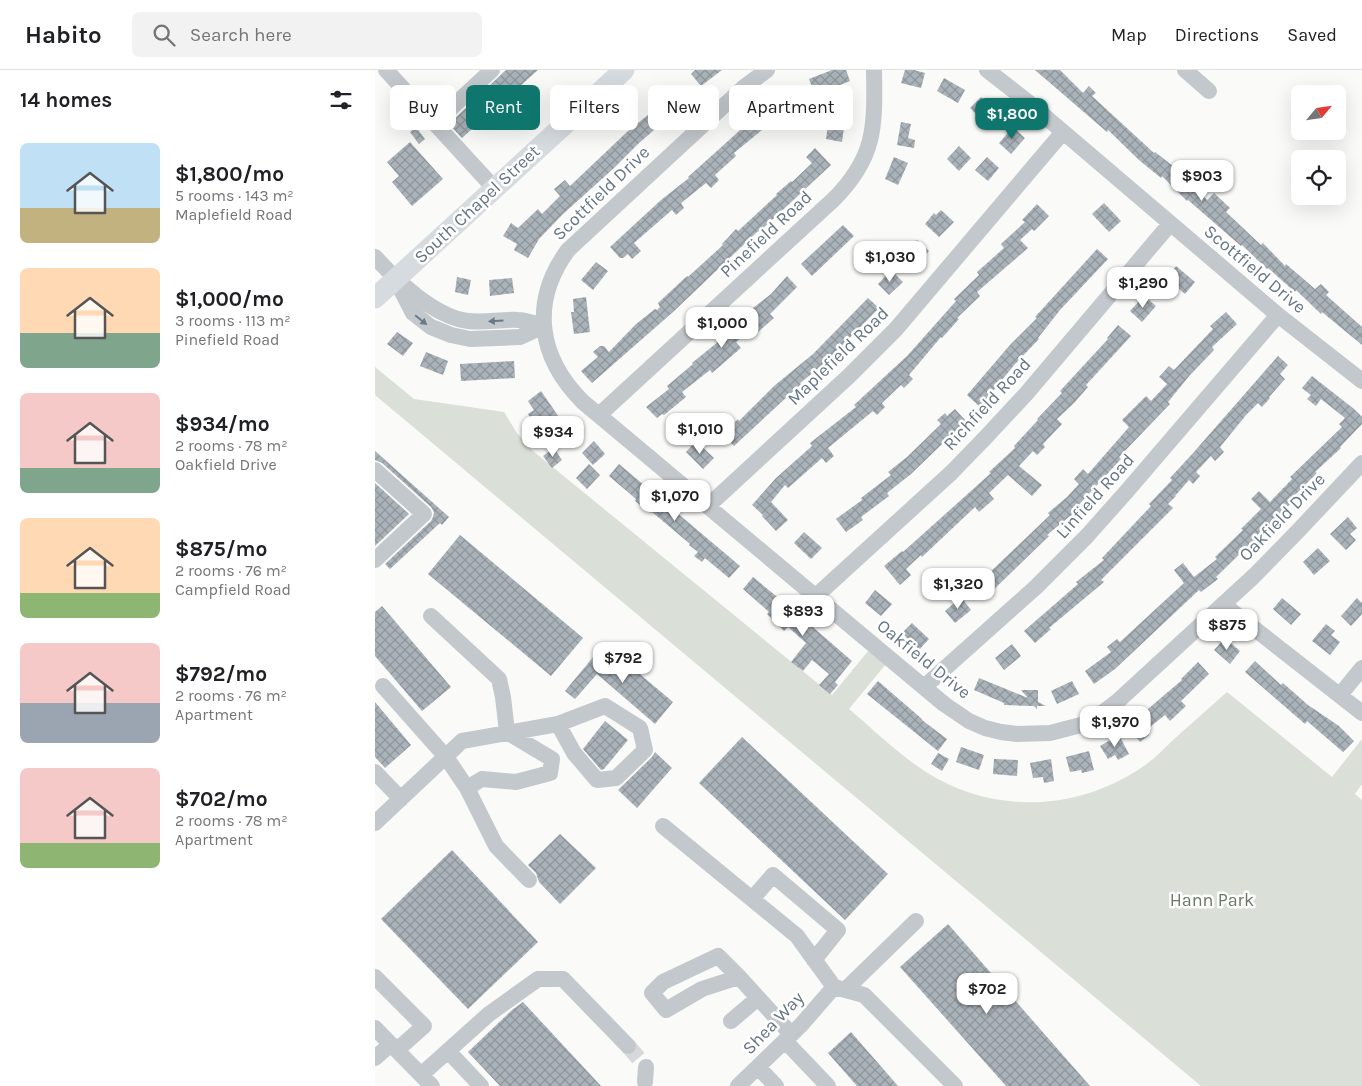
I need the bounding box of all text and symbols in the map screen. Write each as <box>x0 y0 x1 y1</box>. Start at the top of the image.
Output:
search box <box>132 12 482 57</box>
text: Habito <box>25 21 102 49</box>
icon: search <box>150 21 178 49</box>
text: Search here <box>190 24 292 46</box>
text: Map <box>1111 24 1147 46</box>
text: Directions <box>1175 24 1259 46</box>
text: Saved <box>1287 24 1337 46</box>
chip: Buy <box>390 85 456 130</box>
chip: Rent <box>466 85 540 130</box>
chip: Filters <box>550 85 638 130</box>
chip: New <box>648 85 719 130</box>
chip: Apartment <box>729 85 853 130</box>
north arrow <box>1291 85 1346 140</box>
map controls <box>1291 85 1346 205</box>
icon: filters <box>327 86 355 114</box>
text: 14 homes <box>20 88 112 112</box>
pin: $1,800 <box>971 98 1053 140</box>
text: $1,800 <box>986 104 1038 123</box>
street label: South Chapel Street <box>410 140 545 268</box>
street label: Scottfield Drive <box>548 141 654 245</box>
button: locate <box>1291 150 1346 205</box>
pin: $903 <box>1172 160 1232 202</box>
text: $1,800/mo <box>175 162 284 186</box>
icon: home <box>60 163 120 223</box>
text: $903 <box>1182 166 1222 185</box>
text: 5 rooms · 143 m² <box>175 186 294 205</box>
street label: Pinefield Road <box>715 186 817 282</box>
text: Maplefield Road <box>175 205 292 224</box>
street label: Scottfield Drive <box>1200 220 1310 318</box>
pin: $1,030 <box>849 240 931 283</box>
text: $1,030 <box>865 247 915 266</box>
pin: $1,290 <box>1102 266 1184 309</box>
text: $1,290 <box>1118 273 1168 292</box>
text: $1,000/mo <box>175 287 284 311</box>
icon: home <box>60 288 120 348</box>
street label: Maplefield Road <box>783 302 893 410</box>
pin: $1,000 <box>681 306 763 349</box>
text: 3 rooms · 113 m² <box>175 311 291 330</box>
text: $1,000 <box>696 313 748 332</box>
one-way arrow <box>414 314 427 325</box>
one-way arrow <box>488 318 504 326</box>
text: Pinefield Road <box>175 330 280 349</box>
street label: Richfield Road <box>938 353 1036 455</box>
text: $934/mo <box>175 412 270 436</box>
pin: $1,010 <box>659 412 741 455</box>
icon: home <box>60 413 120 473</box>
pin: $934 <box>523 416 583 458</box>
text: $1,010 <box>677 419 723 438</box>
text: $934 <box>533 422 573 441</box>
text: 2 rooms · 78 m² <box>175 436 288 455</box>
street label: Linfield Road <box>1051 449 1139 543</box>
text: Oakfield Drive <box>175 455 277 474</box>
street label: Oakfield Drive <box>1234 468 1330 566</box>
pin: $1,070 <box>634 480 716 522</box>
text: $1,070 <box>651 486 699 505</box>
text: $875/mo <box>175 537 267 561</box>
icon: home <box>60 538 120 598</box>
text: 2 rooms · 76 m² <box>175 561 287 580</box>
pin: $1,320 <box>917 568 999 610</box>
text: $1,320 <box>933 574 983 593</box>
text: Campfield Road <box>175 580 291 599</box>
pin: $893 <box>773 594 833 637</box>
text: $893 <box>782 601 824 620</box>
pin: $875 <box>1197 608 1257 651</box>
street label: Oakfield Drive <box>873 614 975 704</box>
text: $875 <box>1208 615 1246 634</box>
pin: $792 <box>593 642 653 684</box>
text: $792 <box>604 648 642 667</box>
text: $792/mo <box>175 662 267 686</box>
icon: home <box>60 663 120 723</box>
text: 2 rooms · 76 m² <box>175 686 287 705</box>
text: Apartment <box>175 705 253 724</box>
pin: $1,970 <box>1074 706 1156 748</box>
text: $1,970 <box>1091 712 1139 731</box>
text: $702/mo <box>175 787 268 811</box>
icon: home <box>60 788 120 848</box>
text: 2 rooms · 78 m² <box>175 811 288 830</box>
text: Apartment <box>175 830 253 849</box>
park label: Hann Park <box>1170 889 1254 911</box>
pin: $702 <box>957 972 1017 1015</box>
text: $702 <box>968 979 1006 998</box>
street label: Shea Way <box>738 987 809 1059</box>

